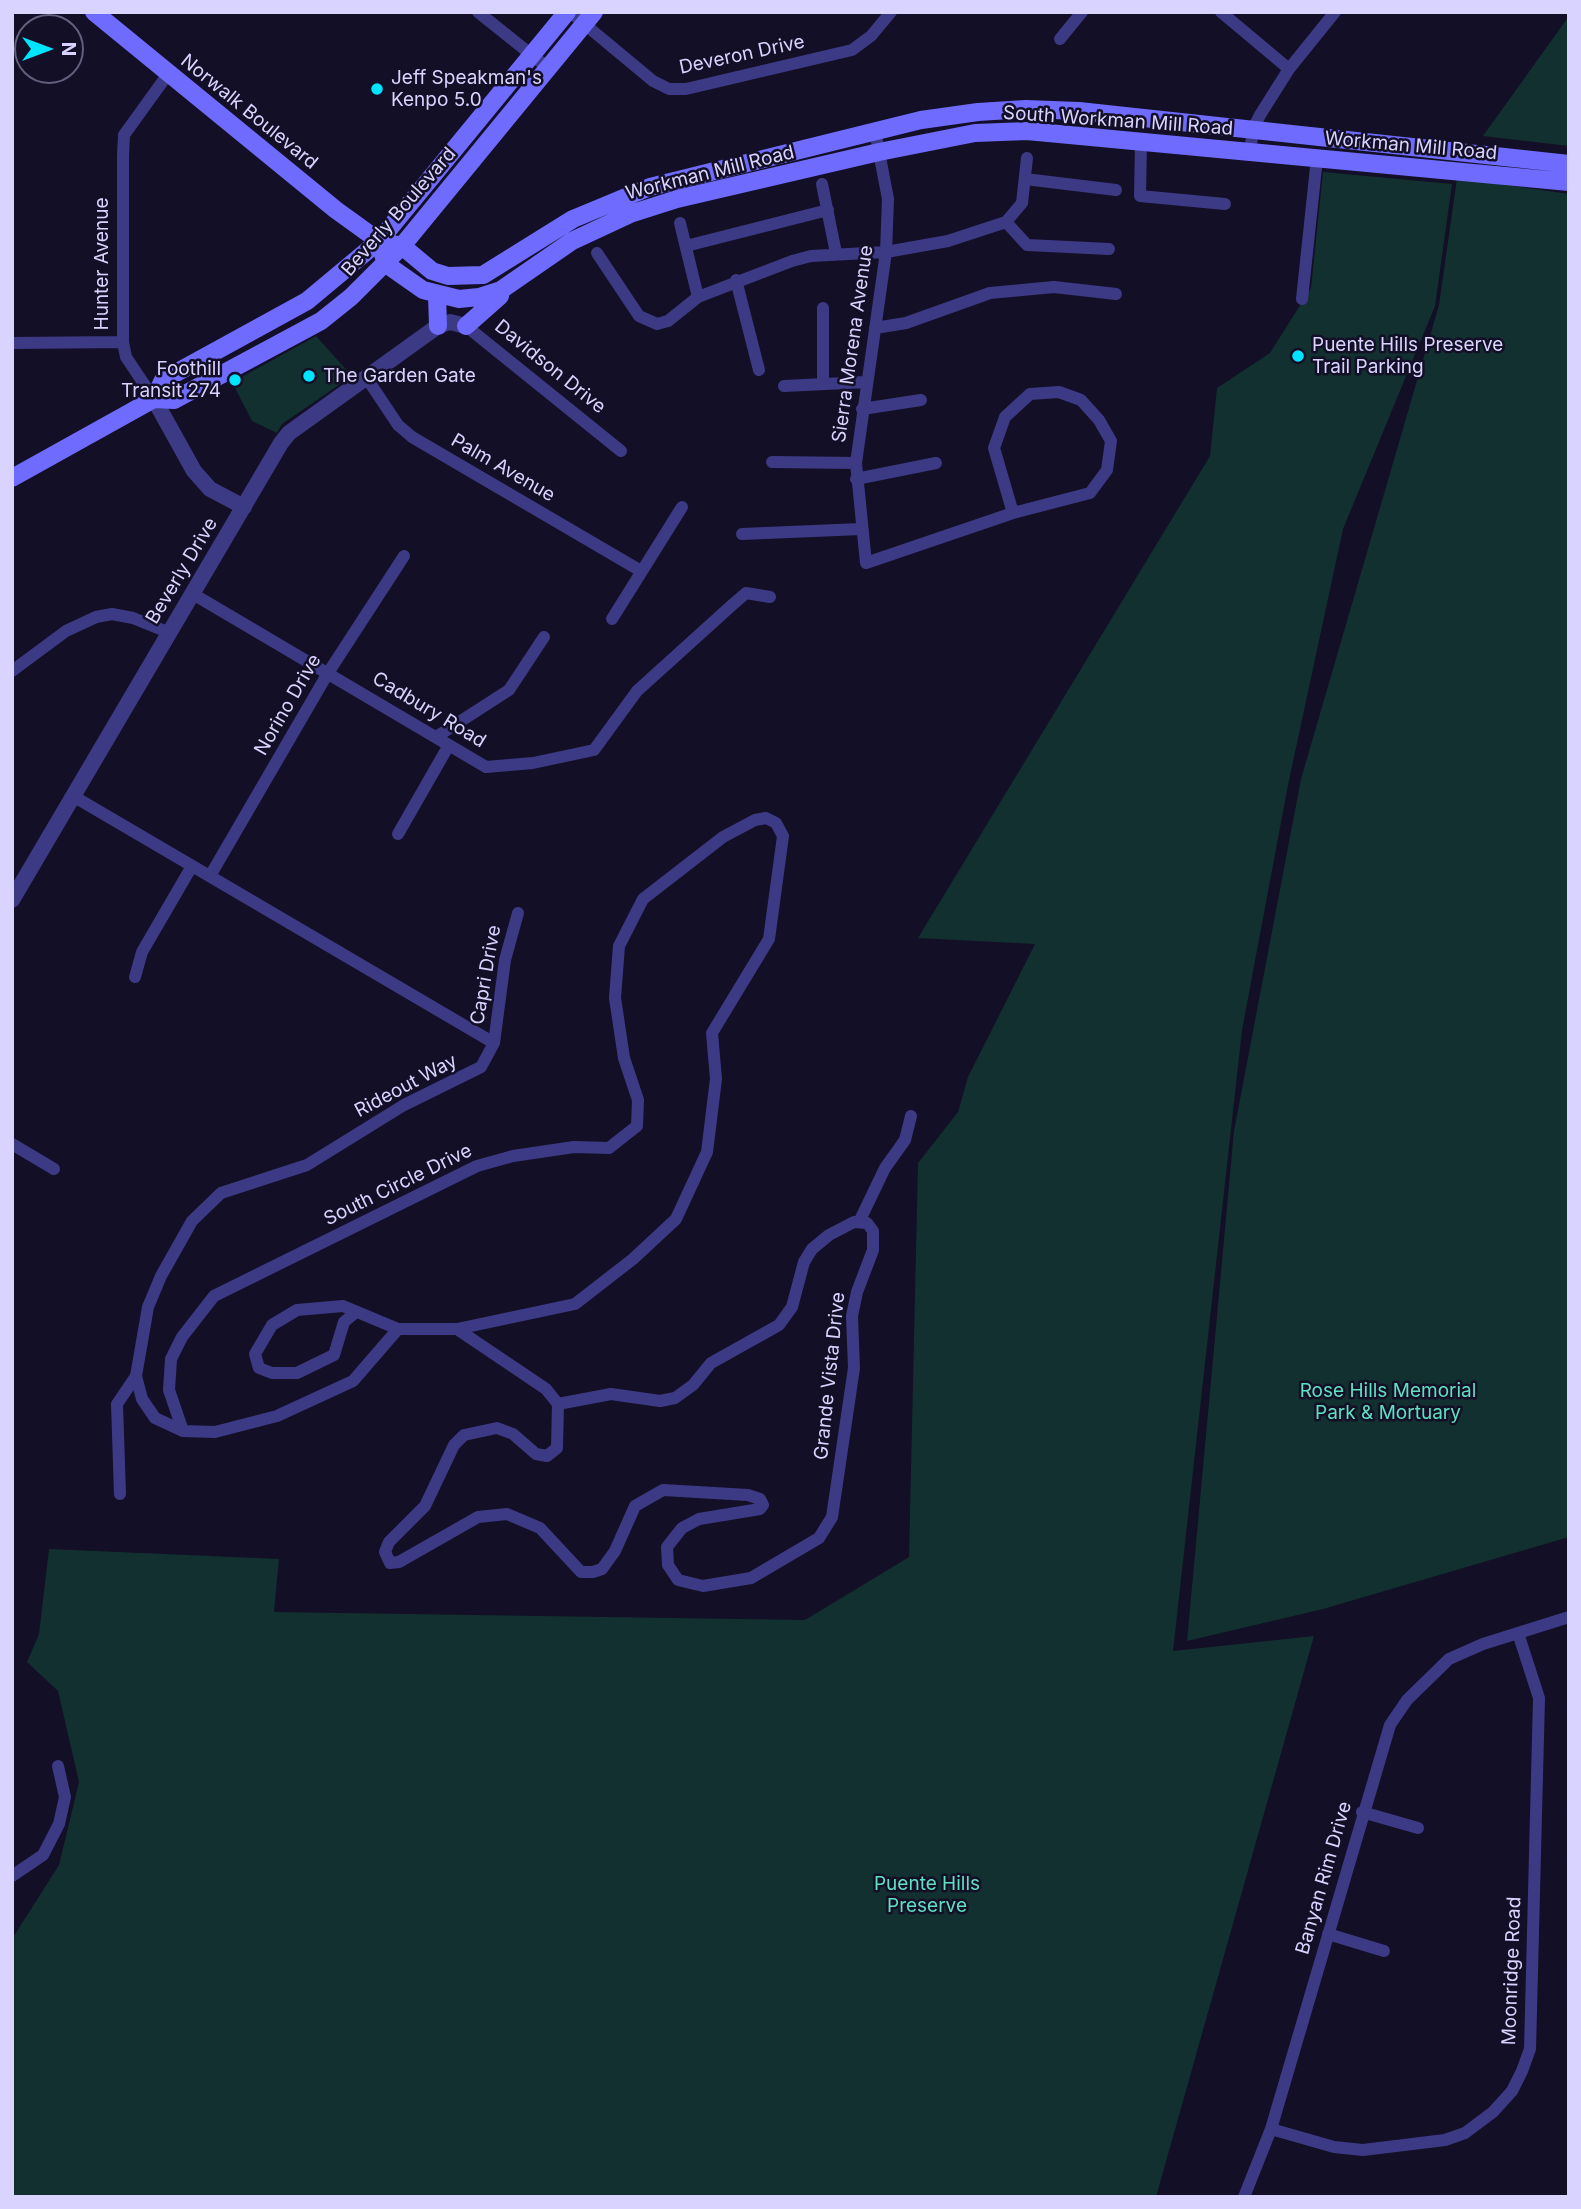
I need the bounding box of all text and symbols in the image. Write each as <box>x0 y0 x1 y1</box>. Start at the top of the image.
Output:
north arrow <box>14 14 84 84</box>
street label: Deveron Drive <box>677 31 807 79</box>
text: N <box>57 42 80 56</box>
street label: Norwalk Boulevard <box>176 50 322 174</box>
place label: Jeff Speakman's Kenpo 5.0 <box>391 67 542 111</box>
marker: Jeff Speakman's Kenpo 5.0 <box>369 81 385 97</box>
street label: South Workman Mill Road <box>1002 102 1234 140</box>
street label: Workman Mill Road <box>1324 127 1498 165</box>
street label: Workman Mill Road <box>623 141 797 205</box>
street label: Beverly Boulevard <box>337 143 461 281</box>
street label: Hunter Avenue <box>91 198 113 330</box>
street label: Sierra Morena Avenue <box>828 244 878 444</box>
street label: Davidson Drive <box>490 315 610 419</box>
place label: Puente Hills Preserve Trail Parking <box>1312 334 1503 378</box>
marker: Puente Hills Preserve Trail Parking <box>1290 348 1306 364</box>
place label: Foothill Transit 274 <box>121 358 221 402</box>
place label: The Garden Gate <box>323 365 476 387</box>
marker: The Garden Gate <box>301 368 317 384</box>
marker: Foothill Transit 274 <box>227 372 243 388</box>
street label: Palm Avenue <box>447 429 559 507</box>
street label: Beverly Drive <box>141 514 223 628</box>
street label: Norino Drive <box>250 650 326 760</box>
street label: Cadbury Road <box>368 667 490 753</box>
street label: Capri Drive <box>466 923 506 1027</box>
street label: Rideout Way <box>351 1050 461 1122</box>
street label: South Circle Drive <box>320 1139 476 1231</box>
street label: Grande Vista Drive <box>810 1291 850 1461</box>
park label: Rose Hills Memorial Park & Mortuary <box>1300 1380 1476 1424</box>
street label: Banyan Rim Drive <box>1291 1799 1357 1957</box>
park label: Puente Hills Preserve <box>874 1873 980 1917</box>
street label: Moonridge Road <box>1498 1896 1526 2046</box>

